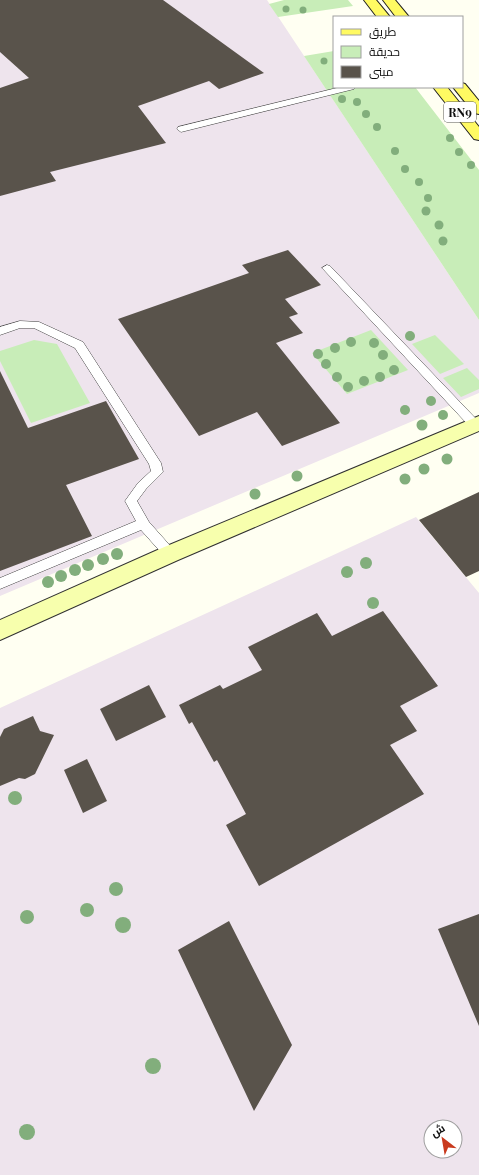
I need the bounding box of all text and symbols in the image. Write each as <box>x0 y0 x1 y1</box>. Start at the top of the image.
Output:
legend <box>333 16 463 88</box>
text: طريق <box>369 23 397 39</box>
text: حديقة <box>369 43 400 59</box>
text: مبنى <box>369 63 394 79</box>
road number: RN9 <box>444 102 476 122</box>
north arrow <box>423 1119 463 1159</box>
text: ش <box>428 1120 448 1140</box>

